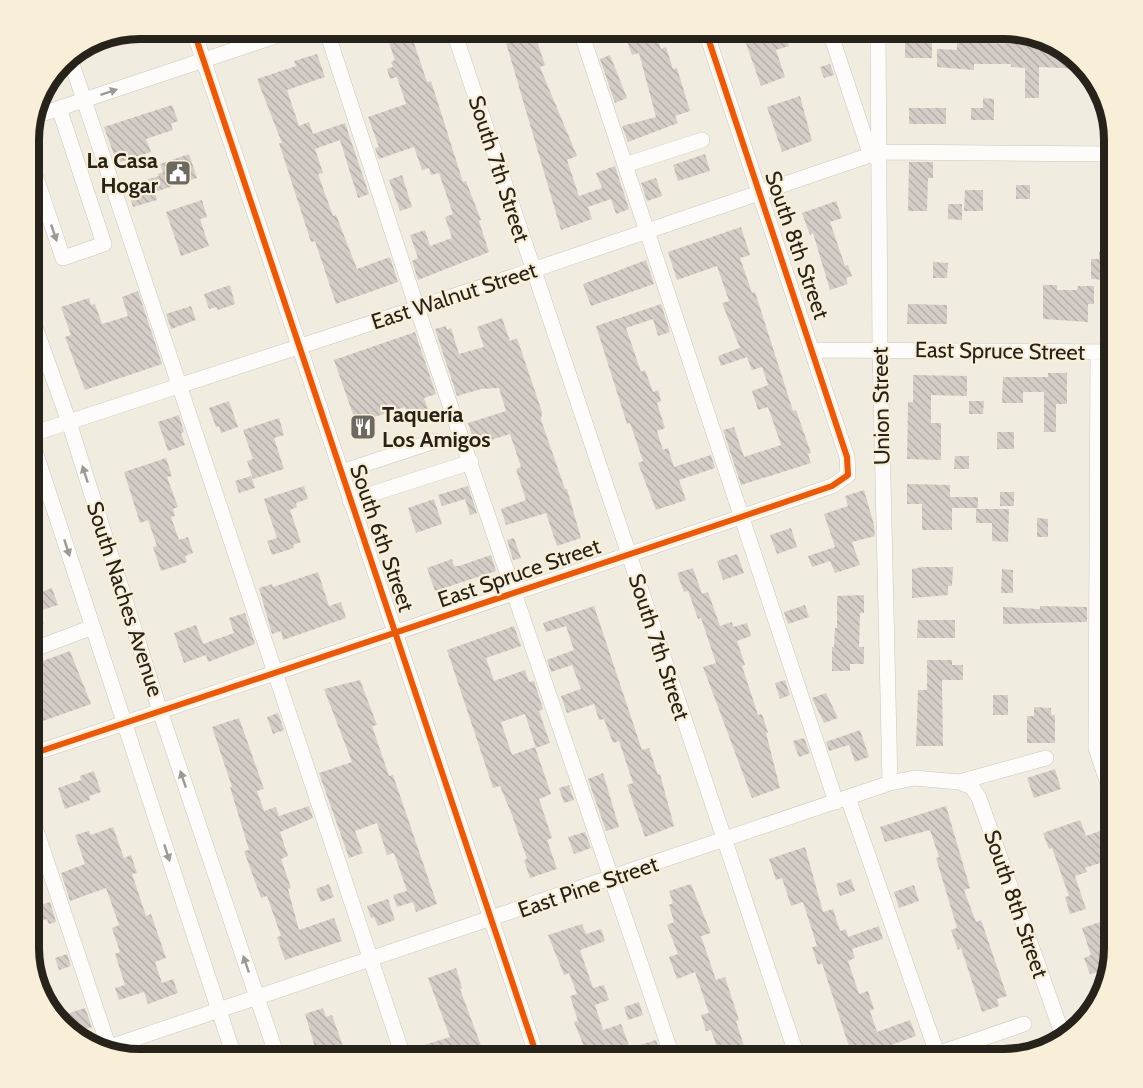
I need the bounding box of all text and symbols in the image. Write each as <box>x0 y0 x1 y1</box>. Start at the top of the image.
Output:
one-way arrow <box>100 86 118 96</box>
street label: South 7th Street <box>463 92 536 246</box>
place label: La Casa Hogar <box>86 147 159 199</box>
public building icon: La Casa Hogar <box>163 158 193 188</box>
street label: South 8th Street <box>759 167 835 323</box>
one-way arrow <box>50 224 59 242</box>
street label: East Walnut Street <box>368 256 541 336</box>
street label: East Spruce Street <box>915 336 1086 366</box>
street label: Union Street <box>866 346 896 465</box>
place label: Taquería Los Amigos <box>382 401 491 453</box>
restaurant icon: Taquería Los Amigos <box>348 412 378 442</box>
street label: South 6th Street <box>344 461 420 616</box>
one-way arrow <box>80 465 89 483</box>
street label: South Naches Avenue <box>81 498 169 700</box>
street label: East Spruce Street <box>434 532 604 613</box>
one-way arrow <box>63 539 72 557</box>
street label: South 7th Street <box>623 570 696 724</box>
one-way arrow <box>178 770 187 788</box>
street label: South 8th Street <box>978 826 1054 982</box>
one-way arrow <box>163 844 173 862</box>
street label: East Pine Street <box>514 850 662 924</box>
one-way arrow <box>240 955 250 973</box>

